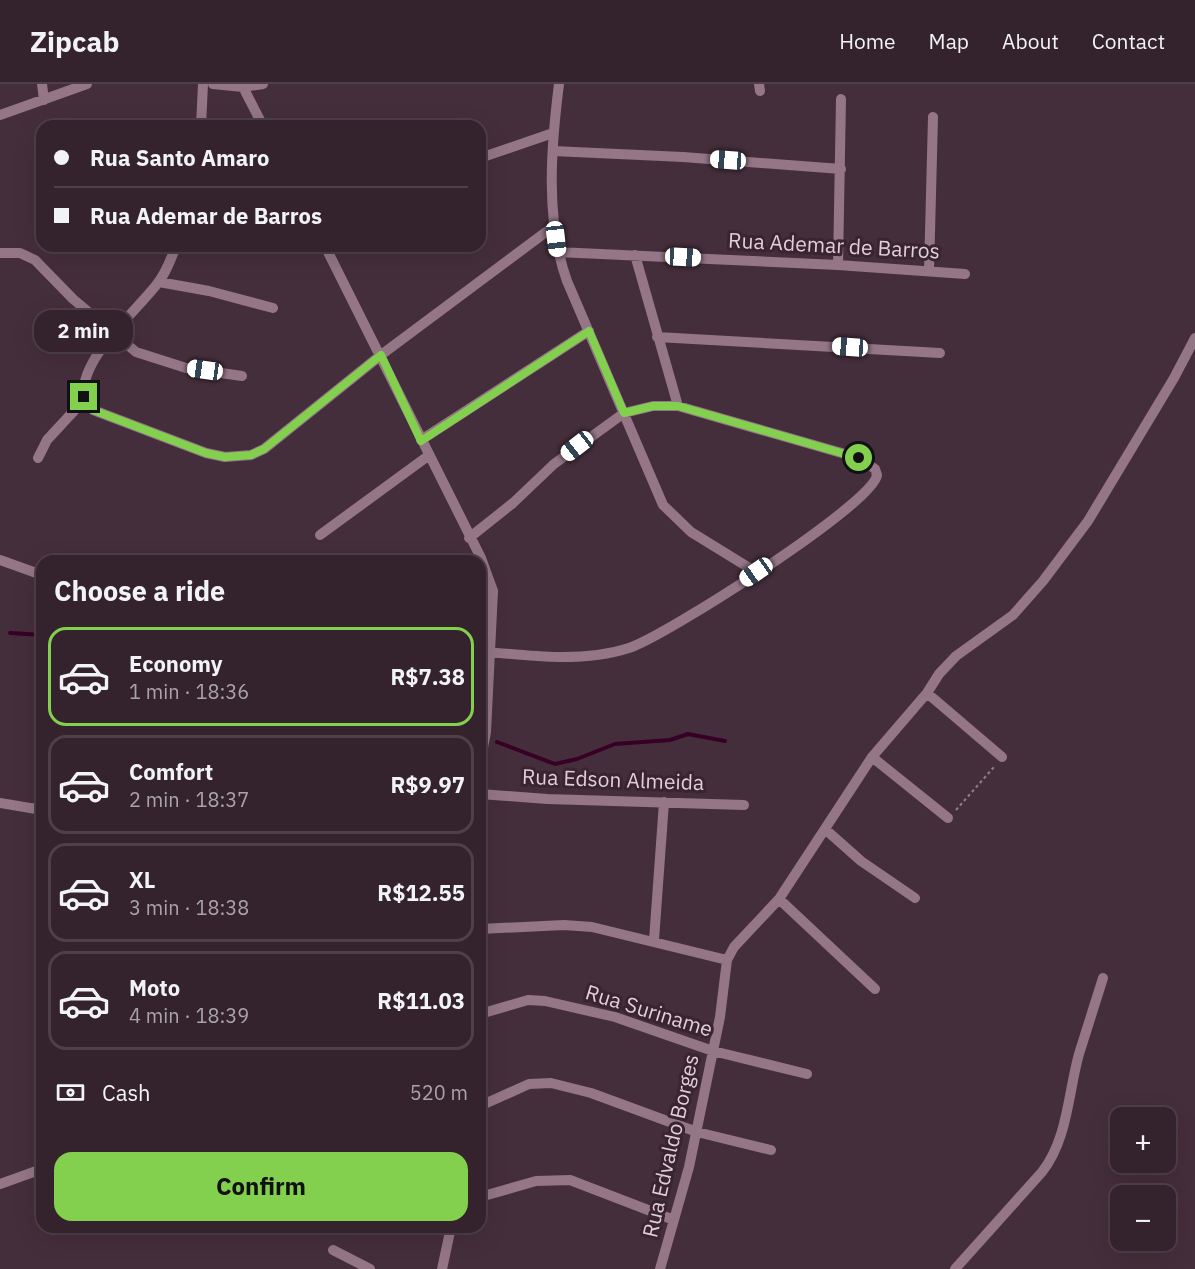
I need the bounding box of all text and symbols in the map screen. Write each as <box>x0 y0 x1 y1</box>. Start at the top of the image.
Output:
text: Zipcab <box>30 23 119 60</box>
text: Home <box>839 27 896 55</box>
text: Map <box>929 27 969 55</box>
text: About <box>1002 27 1059 55</box>
text: Contact <box>1092 27 1165 55</box>
text: Rua Santo Amaro <box>90 143 269 172</box>
car <box>709 150 747 170</box>
text: Rua Ademar de Barros <box>90 201 322 230</box>
car <box>545 220 567 258</box>
street label: Rua Ademar de Barros <box>728 225 941 265</box>
car <box>665 247 701 267</box>
callout: 2 min <box>34 310 134 352</box>
text: 2 min <box>57 317 110 344</box>
car <box>831 337 869 357</box>
car <box>186 359 224 381</box>
route end <box>70 383 97 410</box>
car <box>557 428 597 464</box>
route start <box>845 444 872 471</box>
car <box>736 554 776 590</box>
text: Choose a ride <box>54 573 225 608</box>
text: Economy <box>129 649 223 678</box>
icon: car <box>57 650 111 704</box>
text: R$7.38 <box>391 662 465 691</box>
text: 1 min · 18:36 <box>129 678 249 705</box>
text: Comfort <box>129 757 213 786</box>
icon: car <box>57 758 111 812</box>
street label: Rua Edson Almeida <box>521 762 705 796</box>
text: R$9.97 <box>391 770 465 799</box>
text: 2 min · 18:37 <box>129 786 249 813</box>
text: XL <box>129 865 155 894</box>
icon: car <box>57 866 111 920</box>
text: R$12.55 <box>377 878 465 907</box>
text: 3 min · 18:38 <box>129 894 249 921</box>
text: Moto <box>129 973 180 1002</box>
icon: car <box>57 974 111 1028</box>
street label: Rua Suriname <box>582 977 716 1043</box>
text: R$11.03 <box>377 986 465 1015</box>
text: 4 min · 18:39 <box>129 1002 249 1029</box>
street label: Rua Edvaldo Borges <box>635 1051 705 1240</box>
icon: cash <box>54 1076 87 1109</box>
text: Cash <box>102 1078 151 1107</box>
text: 520 m <box>410 1079 468 1106</box>
map controls <box>1110 1107 1176 1251</box>
button: + <box>1110 1107 1176 1173</box>
button: Confirm <box>54 1152 468 1221</box>
button: − <box>1110 1185 1176 1251</box>

